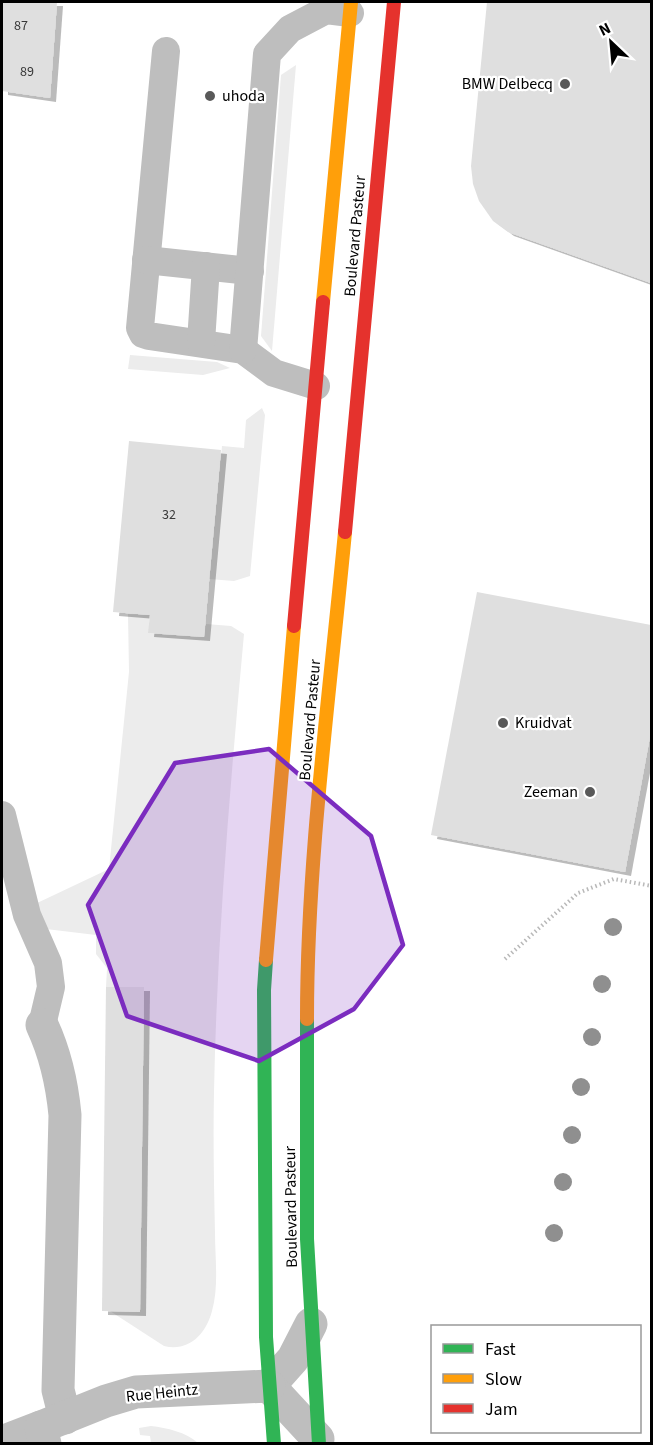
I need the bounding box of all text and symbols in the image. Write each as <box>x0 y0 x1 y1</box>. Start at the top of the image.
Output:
north arrow <box>581 12 641 72</box>
house number: 87 <box>14 16 28 36</box>
text: N <box>595 17 614 42</box>
house number: 89 <box>20 62 34 82</box>
place label: BMW Delbecq <box>462 73 553 95</box>
marker: BMW Delbecq <box>558 77 572 91</box>
place label: uhoda <box>222 85 265 107</box>
marker: uhoda <box>203 89 217 103</box>
street label: Boulevard Pasteur <box>339 174 371 298</box>
house number: 32 <box>162 505 176 525</box>
street label: Boulevard Pasteur <box>294 658 326 782</box>
place label: Kruidvat <box>515 712 572 734</box>
marker: Kruidvat <box>496 716 510 730</box>
place label: Zeeman <box>524 781 578 803</box>
marker: Zeeman <box>583 785 597 799</box>
street label: Boulevard Pasteur <box>279 1145 303 1268</box>
legend <box>431 1325 641 1433</box>
text: Fast <box>485 1337 516 1362</box>
text: Slow <box>485 1367 522 1392</box>
street label: Rue Heintz <box>125 1378 199 1408</box>
text: Jam <box>485 1397 518 1422</box>

